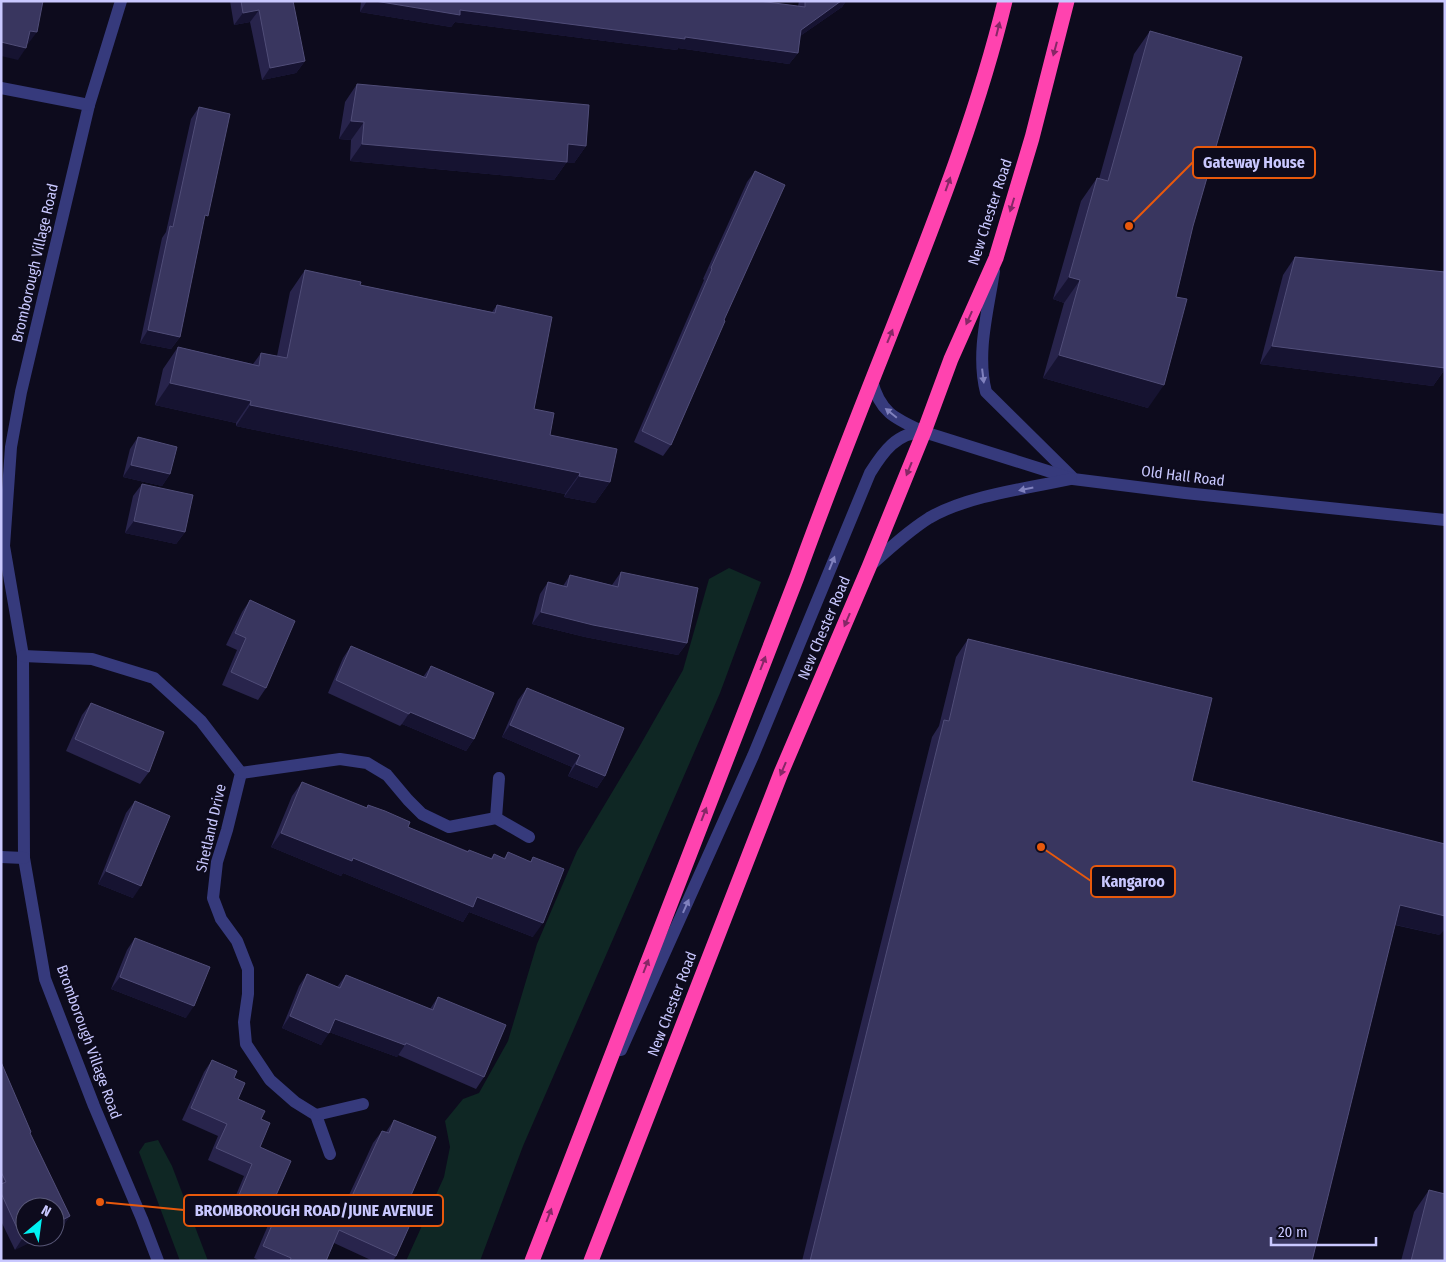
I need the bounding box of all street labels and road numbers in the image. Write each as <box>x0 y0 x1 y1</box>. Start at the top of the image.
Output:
street label: New Chester Road <box>964 156 1016 268</box>
street label: Bromborough Village Road <box>8 182 62 344</box>
street label: Old Hall Road <box>1140 462 1226 490</box>
street label: New Chester Road <box>794 573 854 683</box>
street label: Shetland Drive <box>192 782 230 874</box>
street label: New Chester Road <box>644 949 700 1059</box>
street label: Bromborough Village Road <box>53 962 125 1122</box>

